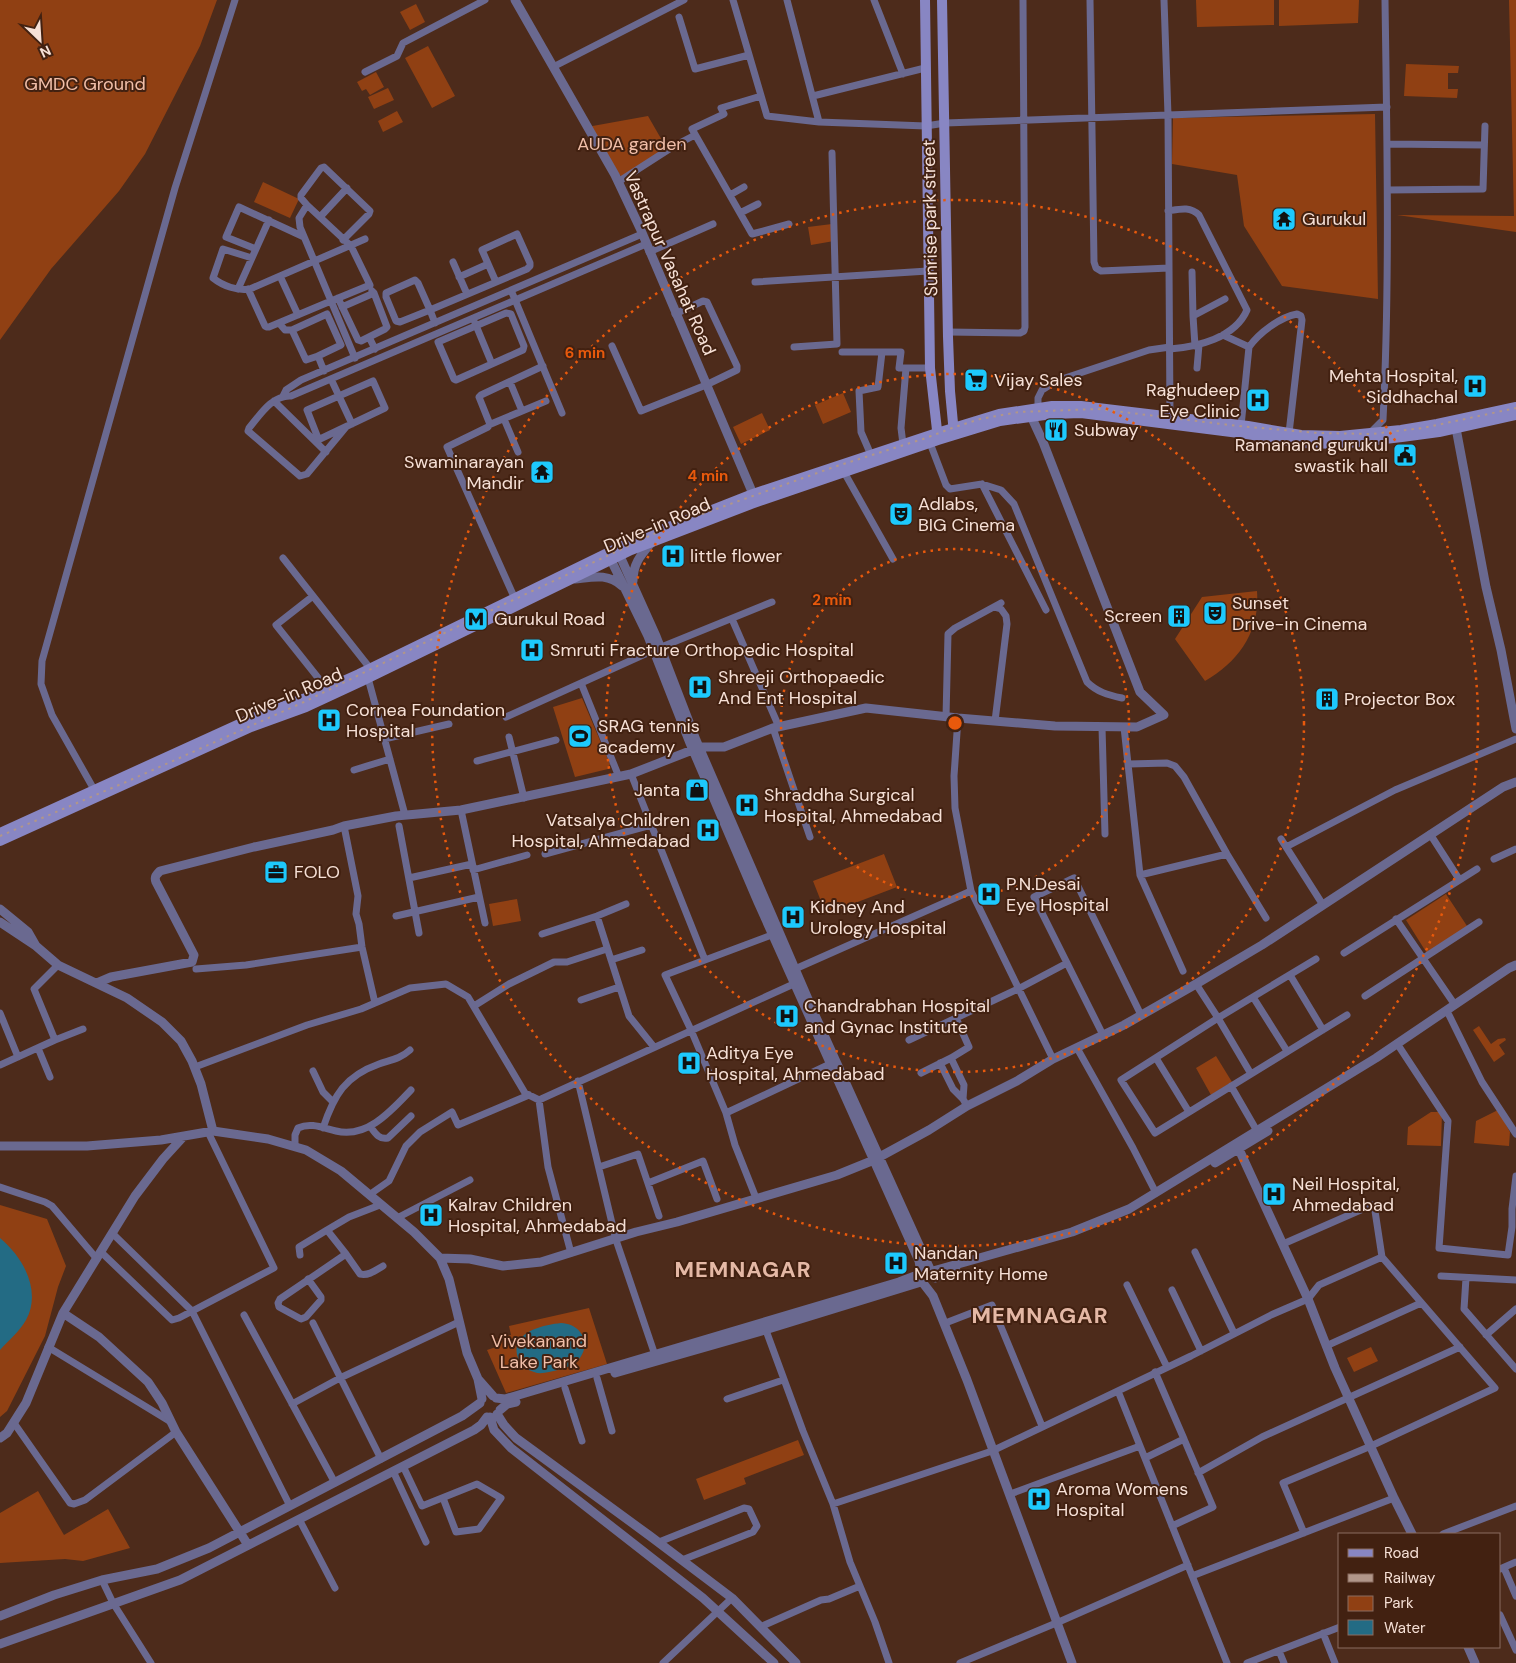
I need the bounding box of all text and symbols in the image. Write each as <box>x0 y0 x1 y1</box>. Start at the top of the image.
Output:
north arrow <box>15 15 65 65</box>
text: N <box>37 41 54 62</box>
park label: GMDC Ground <box>24 72 146 96</box>
park label: AUDA garden <box>577 132 687 156</box>
street label: Sunrise park street <box>917 139 943 297</box>
street label: Vastrapur Vasahat Road <box>619 167 721 359</box>
temple icon: Gurukul <box>1271 206 1297 232</box>
place label: Gurukul <box>1302 207 1366 231</box>
text: 6 min <box>565 343 605 363</box>
place label: Mehta Hospital, Siddhachal <box>1329 364 1458 409</box>
supermarket icon: Vijay Sales <box>963 367 989 393</box>
place label: Vijay Sales <box>994 368 1083 392</box>
hospital icon: Mehta Hospital, Siddhachal <box>1462 373 1488 399</box>
place label: Raghudeep Eye Clinic <box>1146 378 1240 423</box>
hospital icon: Raghudeep Eye Clinic <box>1245 387 1271 413</box>
restaurant icon: Subway <box>1043 417 1069 443</box>
place label: Subway <box>1074 418 1139 442</box>
place label: Ramanand gurukul swastik hall <box>1235 433 1388 478</box>
public building icon: Ramanand gurukul swastik hall <box>1392 442 1418 468</box>
place label: Swaminarayan Mandir <box>404 450 524 495</box>
temple icon: Swaminarayan Mandir <box>529 459 555 485</box>
text: 4 min <box>688 466 728 486</box>
street label: Drive-in Road <box>600 492 714 558</box>
place label: Adlabs, BIG Cinema <box>918 492 1015 537</box>
theatre icon: Adlabs, BIG Cinema <box>888 501 914 527</box>
hospital icon: little flower <box>660 543 686 569</box>
place label: little flower <box>690 544 783 568</box>
text: 2 min <box>812 590 852 610</box>
place label: Sunset Drive-in Cinema <box>1232 591 1367 636</box>
theatre icon: Sunset Drive-in Cinema <box>1202 600 1228 626</box>
building icon: Screen <box>1166 603 1192 629</box>
place label: Screen <box>1104 604 1162 628</box>
metro station icon: Gurukul Road <box>463 606 489 632</box>
place label: Gurukul Road <box>494 607 605 631</box>
hospital icon: Smruti Fracture Orthopedic Hospital <box>519 637 545 663</box>
place label: Smruti Fracture Orthopedic Hospital <box>550 638 854 662</box>
street label: Drive-in Road <box>232 662 346 728</box>
place label: Shreeji Orthopaedic And Ent Hospital <box>718 665 885 710</box>
hospital icon: Shreeji Orthopaedic And Ent Hospital <box>687 674 713 700</box>
building icon: Projector Box <box>1314 686 1340 712</box>
place label: Projector Box <box>1344 687 1455 711</box>
place label: Cornea Foundation Hospital <box>346 698 505 743</box>
hospital icon: Cornea Foundation Hospital <box>316 707 342 733</box>
place label: SRAG tennis academy <box>598 714 700 759</box>
centre of rings <box>946 714 964 732</box>
sports icon: SRAG tennis academy <box>567 723 593 749</box>
shop icon: Janta <box>684 777 710 803</box>
place label: Janta <box>634 778 680 802</box>
place label: Shraddha Surgical Hospital, Ahmedabad <box>764 783 942 828</box>
hospital icon: Shraddha Surgical Hospital, Ahmedabad <box>734 792 760 818</box>
place label: Vatsalya Children Hospital, Ahmedabad <box>512 808 690 853</box>
hospital icon: Vatsalya Children Hospital, Ahmedabad <box>695 817 721 843</box>
office icon: FOLO <box>263 859 289 885</box>
place label: FOLO <box>294 860 340 884</box>
place label: P.N.Desai Eye Hospital <box>1006 872 1109 917</box>
hospital icon: P.N.Desai Eye Hospital <box>976 881 1002 907</box>
place label: Kidney And Urology Hospital <box>810 895 946 940</box>
hospital icon: Kidney And Urology Hospital <box>780 904 806 930</box>
place label: Chandrabhan Hospital and Gynac Institute <box>804 994 990 1039</box>
hospital icon: Chandrabhan Hospital and Gynac Institute <box>774 1003 800 1029</box>
place label: Aditya Eye Hospital, Ahmedabad <box>706 1041 884 1086</box>
hospital icon: Aditya Eye Hospital, Ahmedabad <box>676 1050 702 1076</box>
place label: Neil Hospital, Ahmedabad <box>1292 1172 1399 1217</box>
hospital icon: Neil Hospital, Ahmedabad <box>1261 1181 1287 1207</box>
place label: Kalrav Children Hospital, Ahmedabad <box>448 1193 626 1238</box>
hospital icon: Kalrav Children Hospital, Ahmedabad <box>418 1202 444 1228</box>
place label: Nandan Maternity Home <box>914 1241 1048 1286</box>
hospital icon: Nandan Maternity Home <box>883 1250 909 1276</box>
district label: MEMNAGAR <box>674 1255 812 1284</box>
district label: MEMNAGAR <box>971 1301 1109 1330</box>
park label: Vivekanand Lake Park <box>491 1329 587 1374</box>
place label: Aroma Womens Hospital <box>1056 1477 1188 1522</box>
hospital icon: Aroma Womens Hospital <box>1026 1486 1052 1512</box>
legend <box>1338 1533 1501 1648</box>
text: Road <box>1384 1543 1419 1563</box>
text: Railway <box>1384 1568 1436 1588</box>
text: Park <box>1384 1593 1414 1613</box>
text: Water <box>1384 1618 1426 1638</box>

